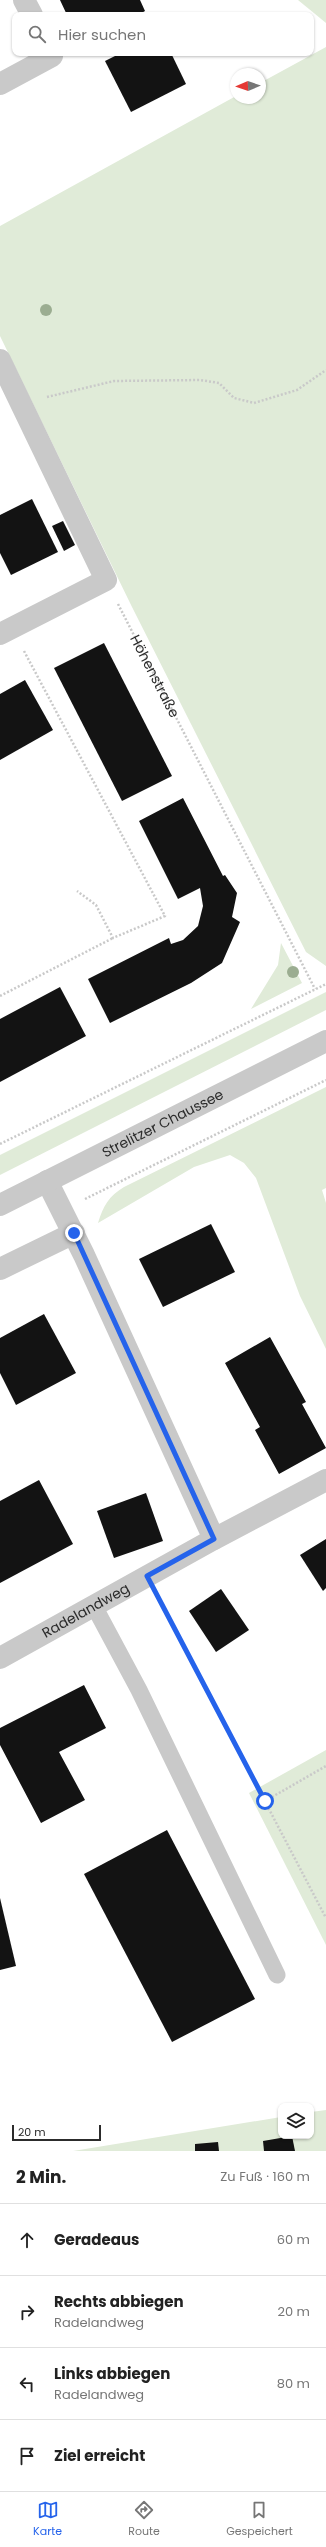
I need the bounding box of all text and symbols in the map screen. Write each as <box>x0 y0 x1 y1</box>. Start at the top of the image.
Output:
search box <box>12 12 314 56</box>
icon: search <box>26 23 48 45</box>
text: Hier suchen <box>58 24 146 45</box>
north arrow <box>230 68 266 104</box>
street label: Höhenstraße <box>125 631 185 721</box>
street label: Strelitzer Chaussee <box>98 1084 227 1162</box>
route end <box>65 1224 83 1242</box>
street label: Radelandweg <box>38 1578 133 1643</box>
route start <box>256 1792 274 1810</box>
map controls <box>278 2103 314 2139</box>
button: layers <box>278 2103 314 2139</box>
scale bar <box>12 2123 101 2142</box>
text: 20 m <box>18 2124 46 2140</box>
text: 2 Min. <box>16 2165 66 2189</box>
text: Zu Fuß · 160 m <box>220 2167 310 2186</box>
icon: ahead <box>16 2229 38 2251</box>
text: Geradeaus <box>54 2229 139 2250</box>
text: 60 m <box>277 2230 310 2249</box>
text: Rechts abbiegen <box>54 2291 184 2312</box>
icon: right <box>16 2301 38 2323</box>
text: 20 m <box>277 2302 310 2321</box>
text: Radelandweg <box>54 2313 144 2332</box>
text: Links abbiegen <box>54 2363 170 2384</box>
icon: left <box>16 2373 38 2395</box>
text: 80 m <box>277 2374 310 2393</box>
text: Radelandweg <box>54 2385 144 2404</box>
icon: arrive <box>16 2445 38 2467</box>
text: Ziel erreicht <box>54 2445 145 2466</box>
tab: Karte <box>33 2499 62 2540</box>
tab: Route <box>128 2499 160 2540</box>
tab: Gespeichert <box>226 2499 293 2540</box>

